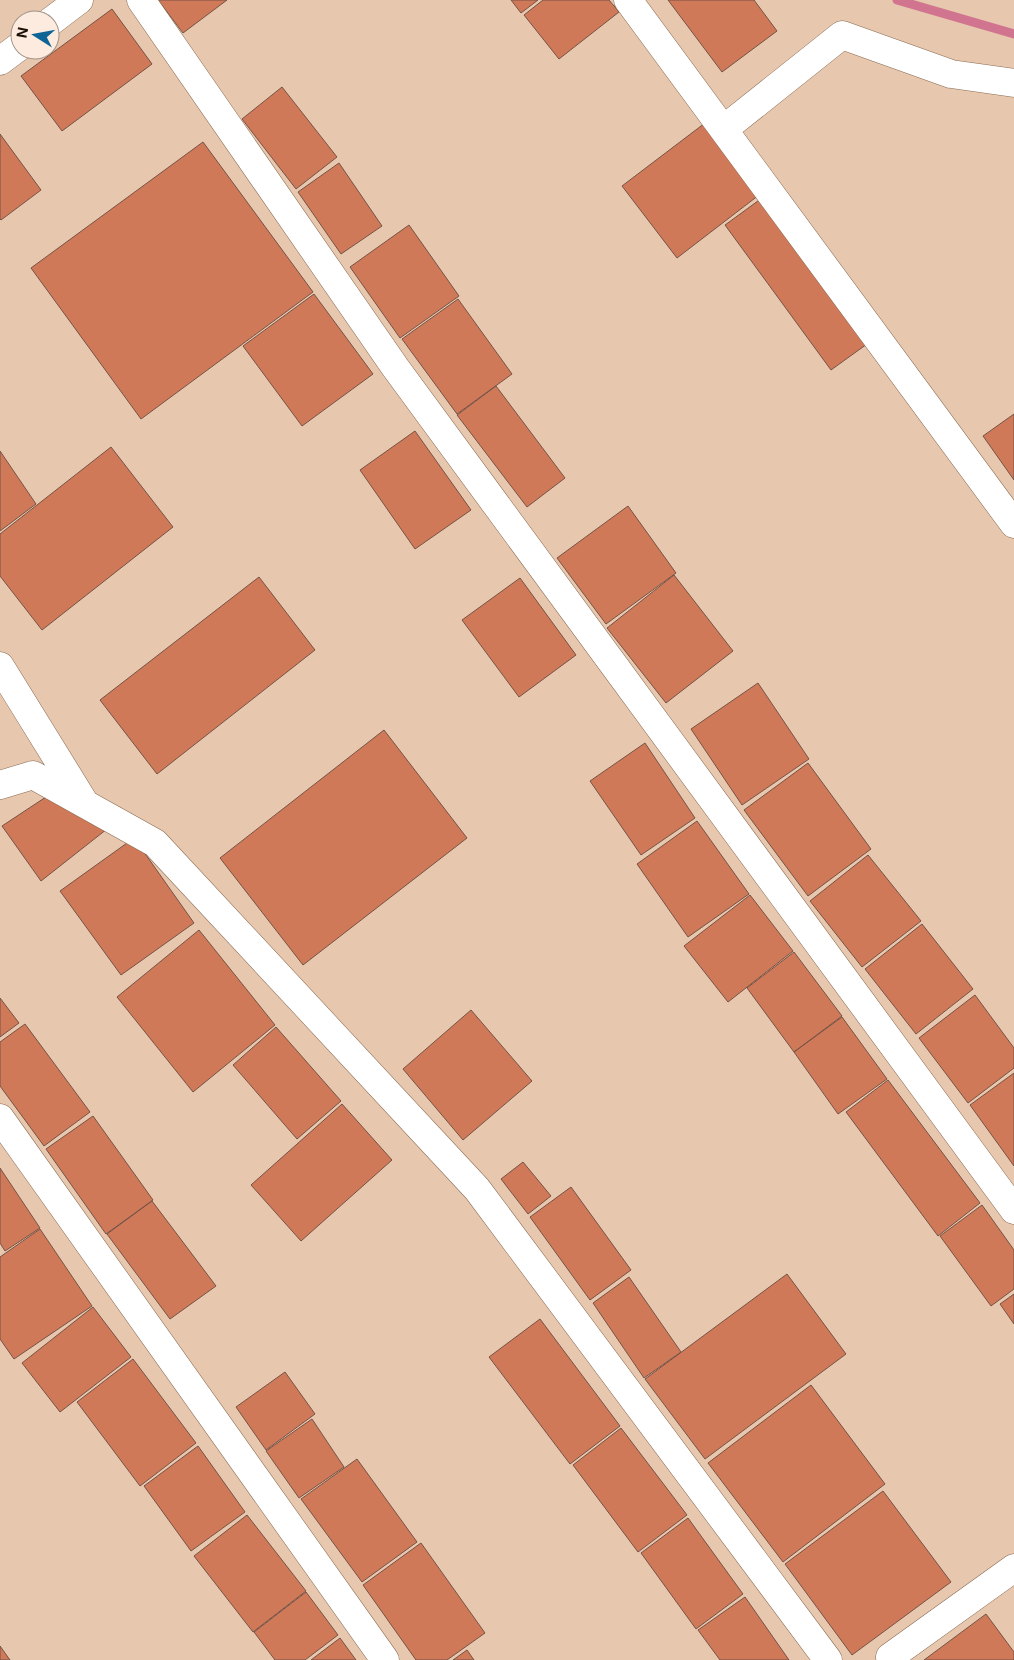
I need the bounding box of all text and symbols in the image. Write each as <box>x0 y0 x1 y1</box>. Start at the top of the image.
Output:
north arrow <box>10 10 60 60</box>
text: N <box>12 26 31 39</box>

